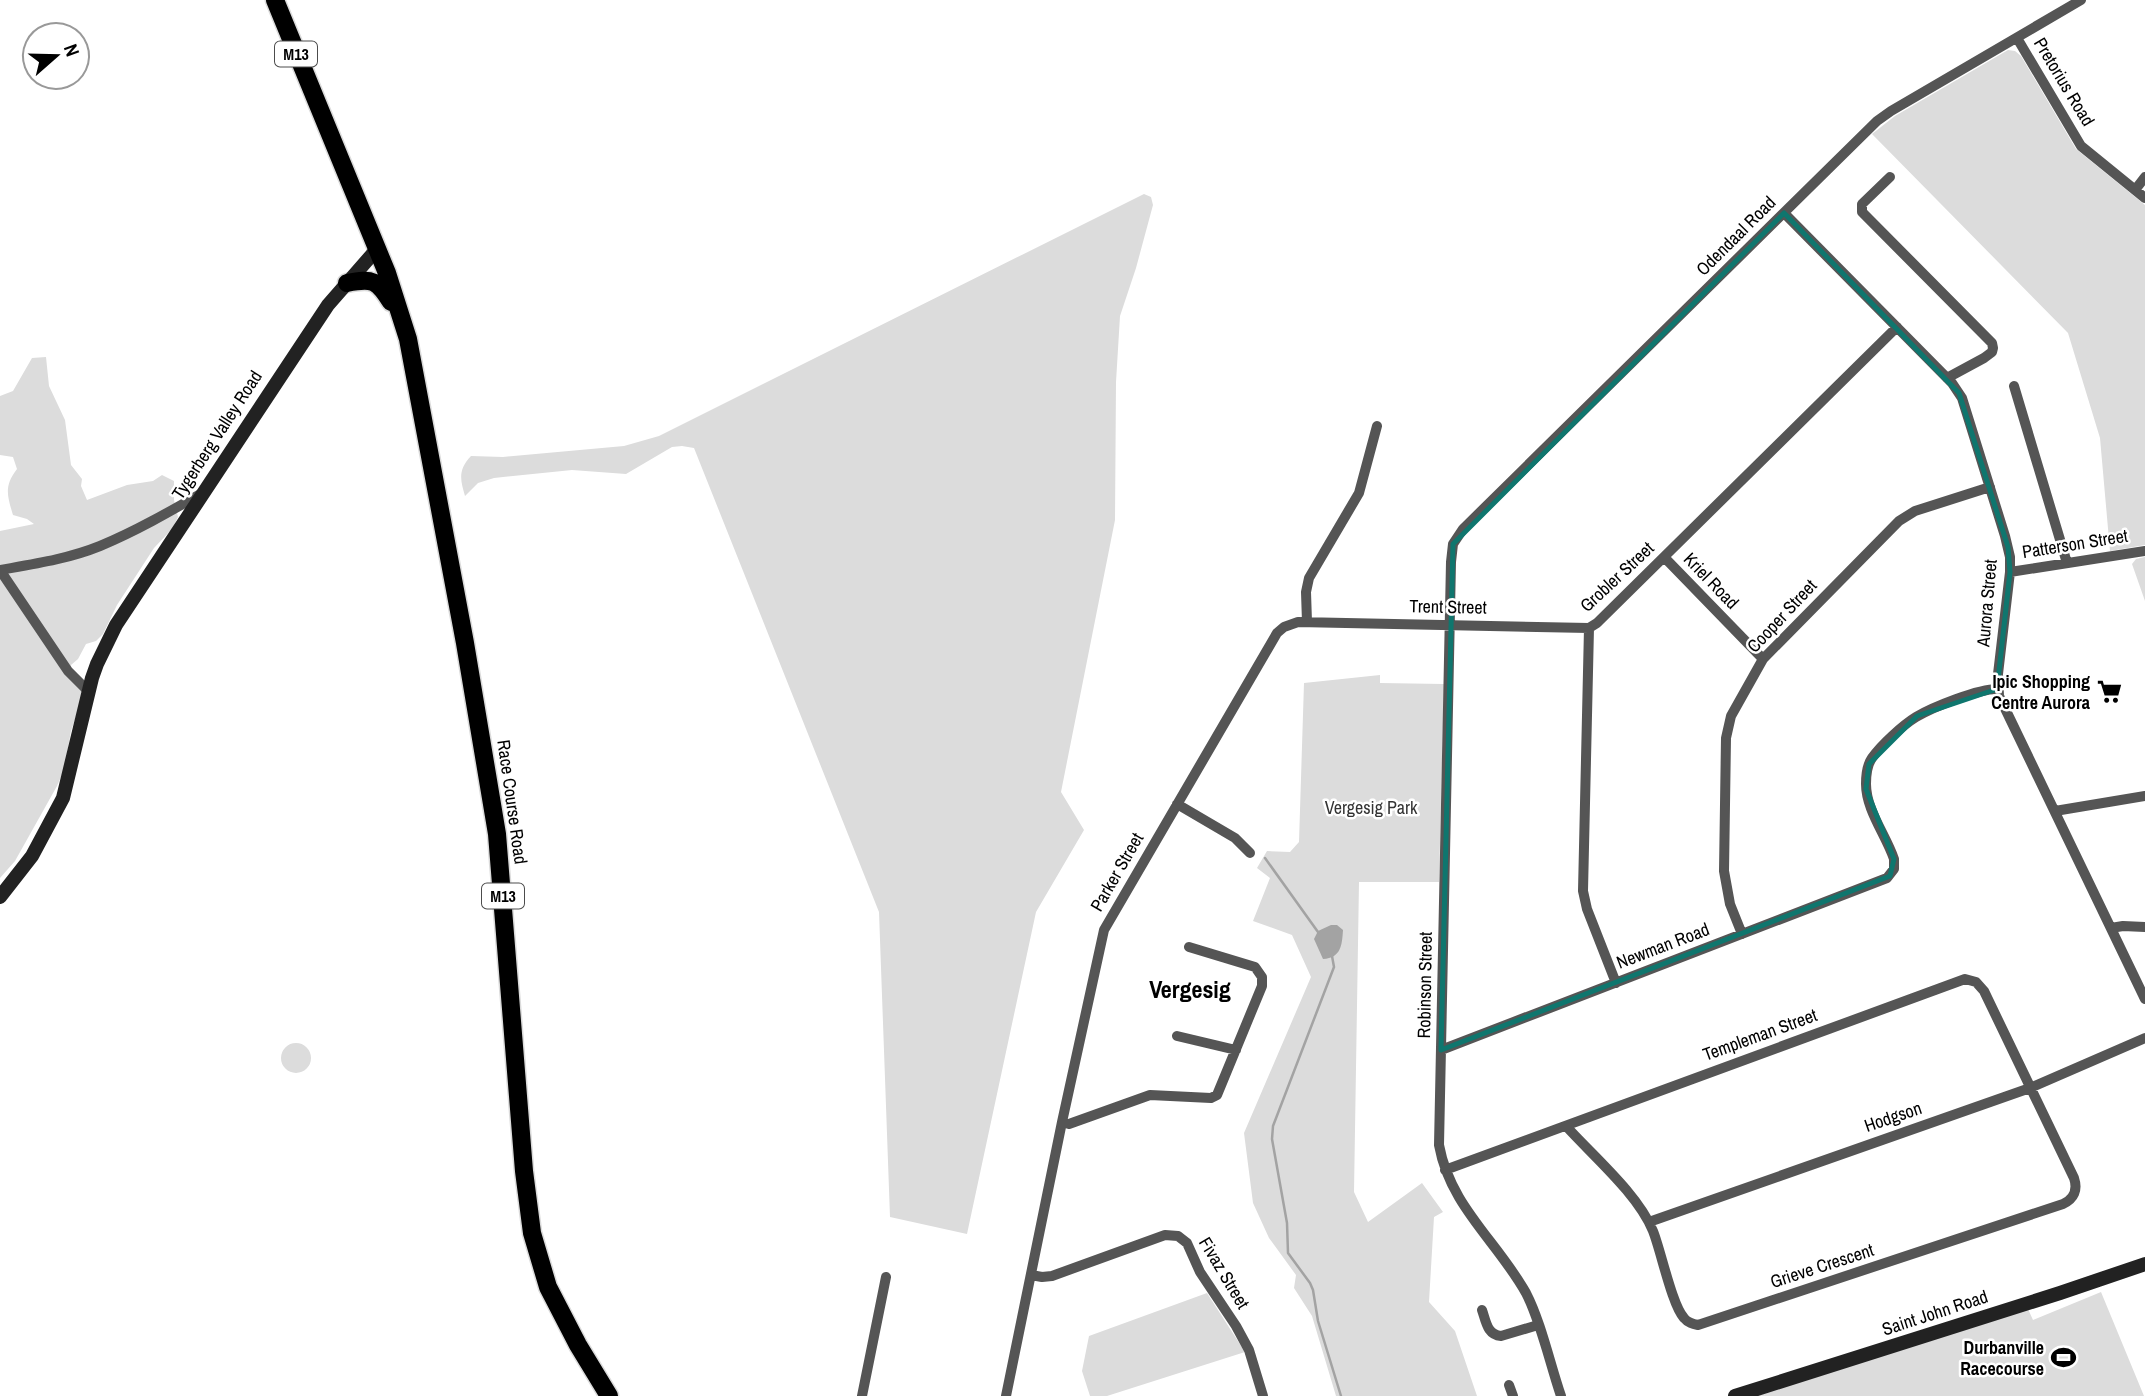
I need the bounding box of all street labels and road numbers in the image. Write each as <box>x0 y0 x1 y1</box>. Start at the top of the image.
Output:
street label: Pretorius Road <box>2028 33 2101 131</box>
road number: M13 <box>275 42 317 66</box>
street label: Odendaal Road <box>1690 190 1781 281</box>
street label: Tygerberg Valley Road <box>166 365 268 504</box>
street label: Patterson Street <box>2020 523 2130 564</box>
street label: Grobler Street <box>1574 536 1659 617</box>
street label: Kriel Road <box>1678 547 1745 614</box>
street label: Aurora Street <box>1970 558 2003 649</box>
street label: Cooper Street <box>1741 574 1822 658</box>
street label: Trent Street <box>1409 593 1487 620</box>
street label: Race Course Road <box>491 738 534 866</box>
street label: Parker Street <box>1084 828 1149 916</box>
road number: M13 <box>482 884 524 908</box>
street label: Newman Road <box>1613 916 1713 975</box>
street label: Robinson Street <box>1411 931 1438 1039</box>
street label: Templeman Street <box>1699 1002 1820 1067</box>
street label: Hodgson <box>1861 1095 1925 1138</box>
street label: Fivaz Street <box>1193 1232 1256 1313</box>
street label: Grieve Crescent <box>1767 1237 1877 1294</box>
street label: Saint John Road <box>1879 1284 1991 1341</box>

